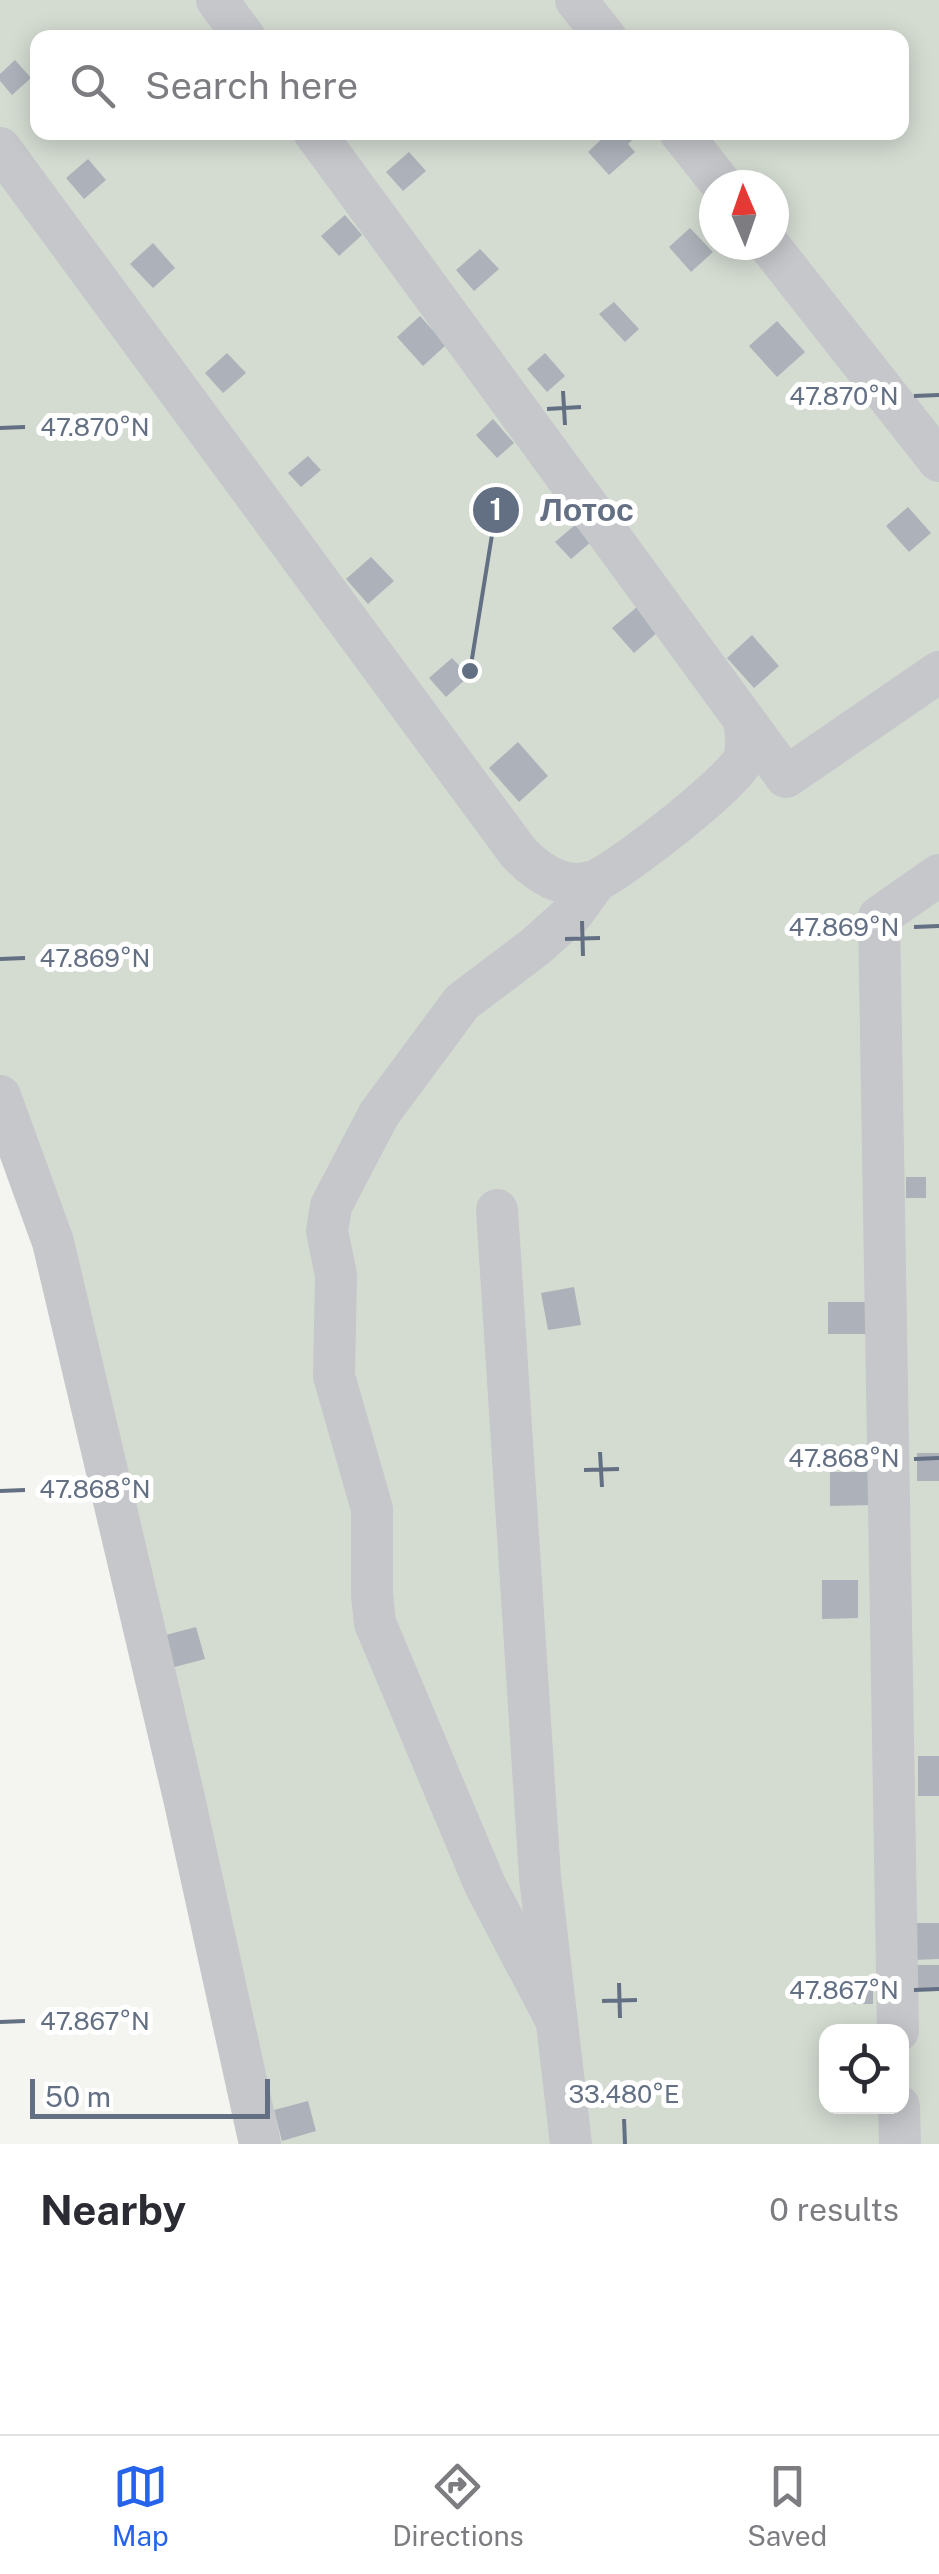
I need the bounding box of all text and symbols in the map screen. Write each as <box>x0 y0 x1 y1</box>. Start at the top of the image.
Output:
search box <box>30 30 909 140</box>
icon: search <box>65 58 120 113</box>
text: Search here <box>145 63 358 108</box>
north arrow <box>699 170 789 260</box>
text: 47.870°N <box>789 381 899 411</box>
text: 47.870°N <box>40 412 150 442</box>
callout: Лотос <box>471 479 654 541</box>
text: 1 <box>490 491 502 527</box>
text: Лотос <box>540 491 634 528</box>
text: 47.869°N <box>789 912 899 942</box>
text: 47.869°N <box>40 943 150 973</box>
text: 47.868°N <box>788 1443 900 1473</box>
text: 47.868°N <box>39 1474 151 1504</box>
text: 47.867°N <box>789 1975 899 2005</box>
text: 47.867°N <box>40 2006 150 2036</box>
map controls <box>819 2024 909 2114</box>
button: locate <box>819 2024 909 2114</box>
scale bar <box>30 2074 270 2118</box>
text: 33.480°E <box>569 2079 679 2109</box>
text: 50 m <box>45 2080 111 2113</box>
text: Nearby <box>40 2185 186 2234</box>
text: 0 results <box>769 2191 899 2228</box>
tab: Map <box>112 2459 169 2552</box>
tab: Directions <box>392 2459 524 2552</box>
tab: Saved <box>747 2459 827 2552</box>

